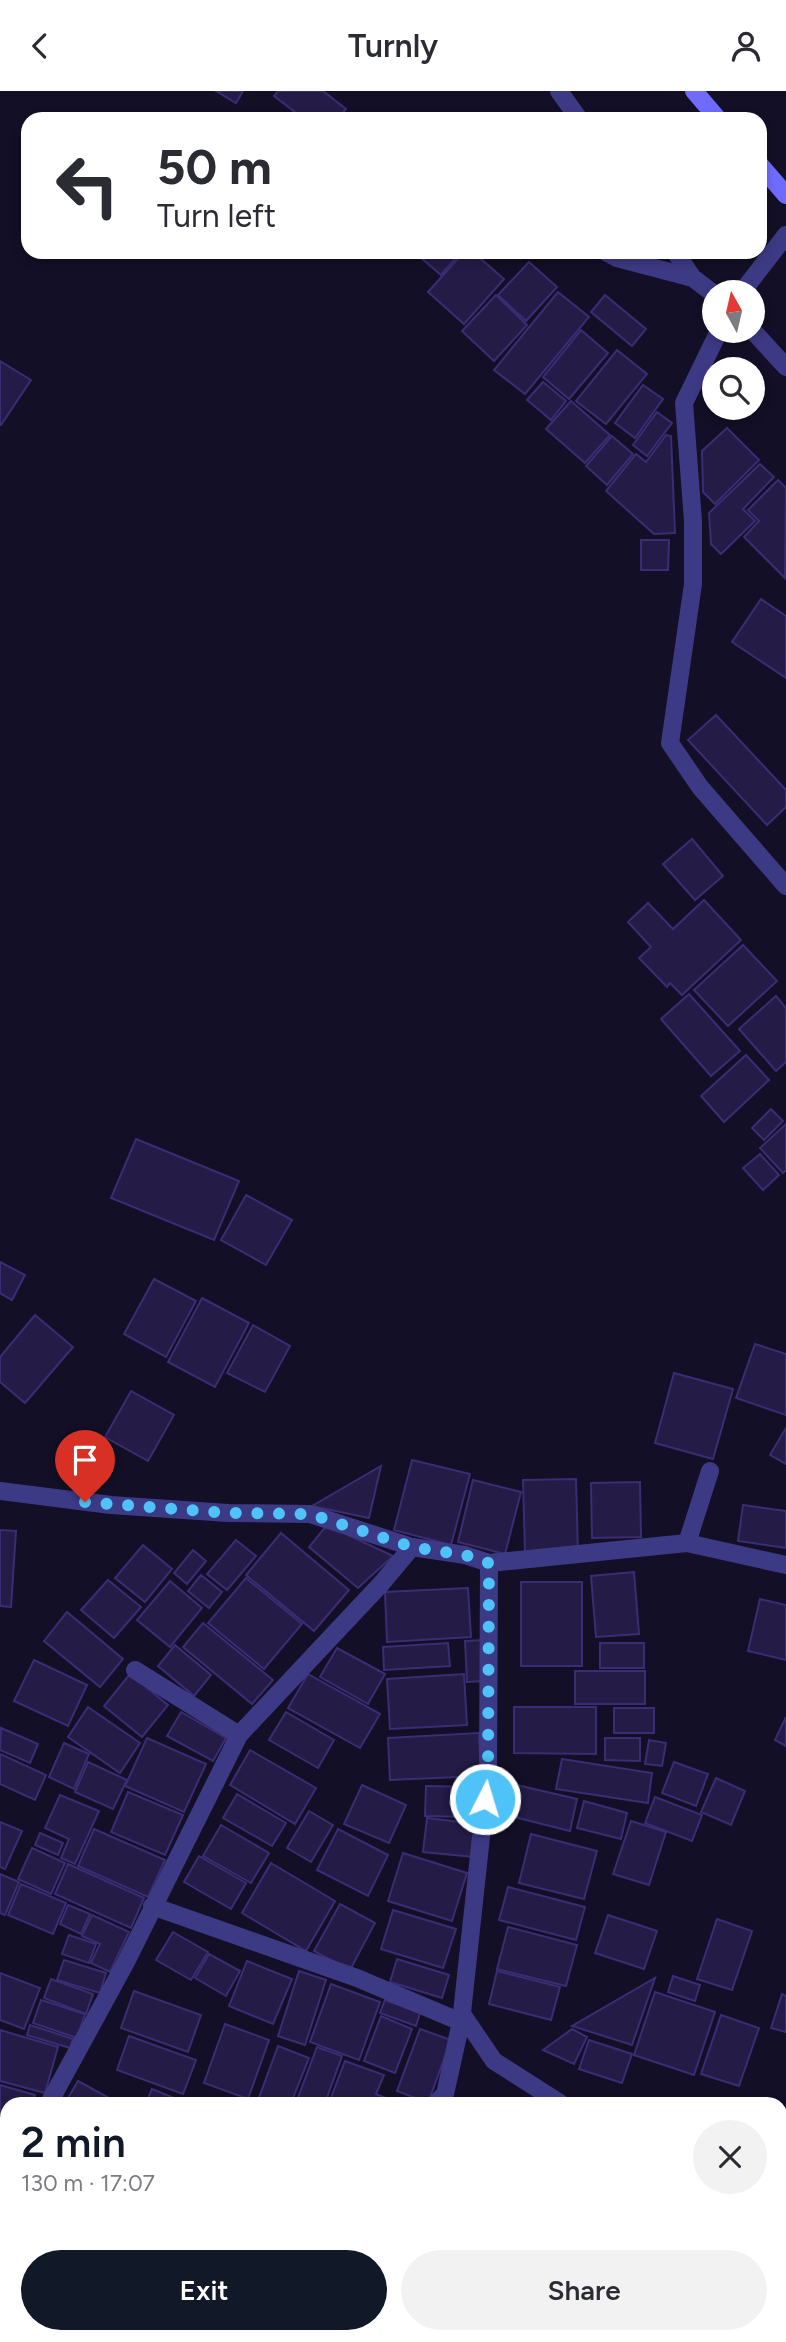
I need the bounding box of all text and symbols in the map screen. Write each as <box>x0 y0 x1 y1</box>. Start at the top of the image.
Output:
icon: back <box>21 27 59 65</box>
text: Turnly <box>348 27 438 65</box>
icon: person <box>727 27 765 65</box>
text: 50 m <box>157 137 272 196</box>
icon: left <box>42 140 133 231</box>
text: Turn left <box>157 197 276 235</box>
north arrow <box>702 280 765 343</box>
map controls <box>702 280 765 420</box>
button: search <box>702 357 765 420</box>
pin <box>55 1430 115 1502</box>
icon: arrive <box>66 1441 104 1479</box>
position arrow <box>448 1762 522 1836</box>
text: 2 min <box>21 2117 126 2168</box>
button: close <box>693 2120 767 2194</box>
text: 130 m · 17:07 <box>21 2169 155 2197</box>
button: Exit <box>21 2250 387 2330</box>
button: Share <box>401 2250 767 2330</box>

